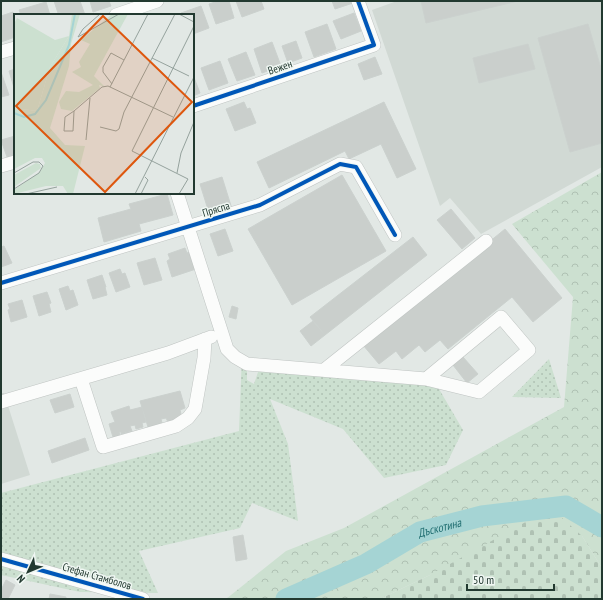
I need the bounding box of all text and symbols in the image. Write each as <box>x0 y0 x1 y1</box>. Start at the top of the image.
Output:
inset map <box>14 14 194 194</box>
street label: Вежен <box>266 56 294 78</box>
street label: Пряспа <box>201 198 231 220</box>
water label: Дъскотина <box>415 514 464 540</box>
north arrow <box>8 552 48 592</box>
street label: Стефан Стамболов <box>61 559 134 593</box>
scale bar <box>467 566 554 592</box>
text: N <box>14 572 28 586</box>
text: 50 m <box>473 572 494 587</box>

